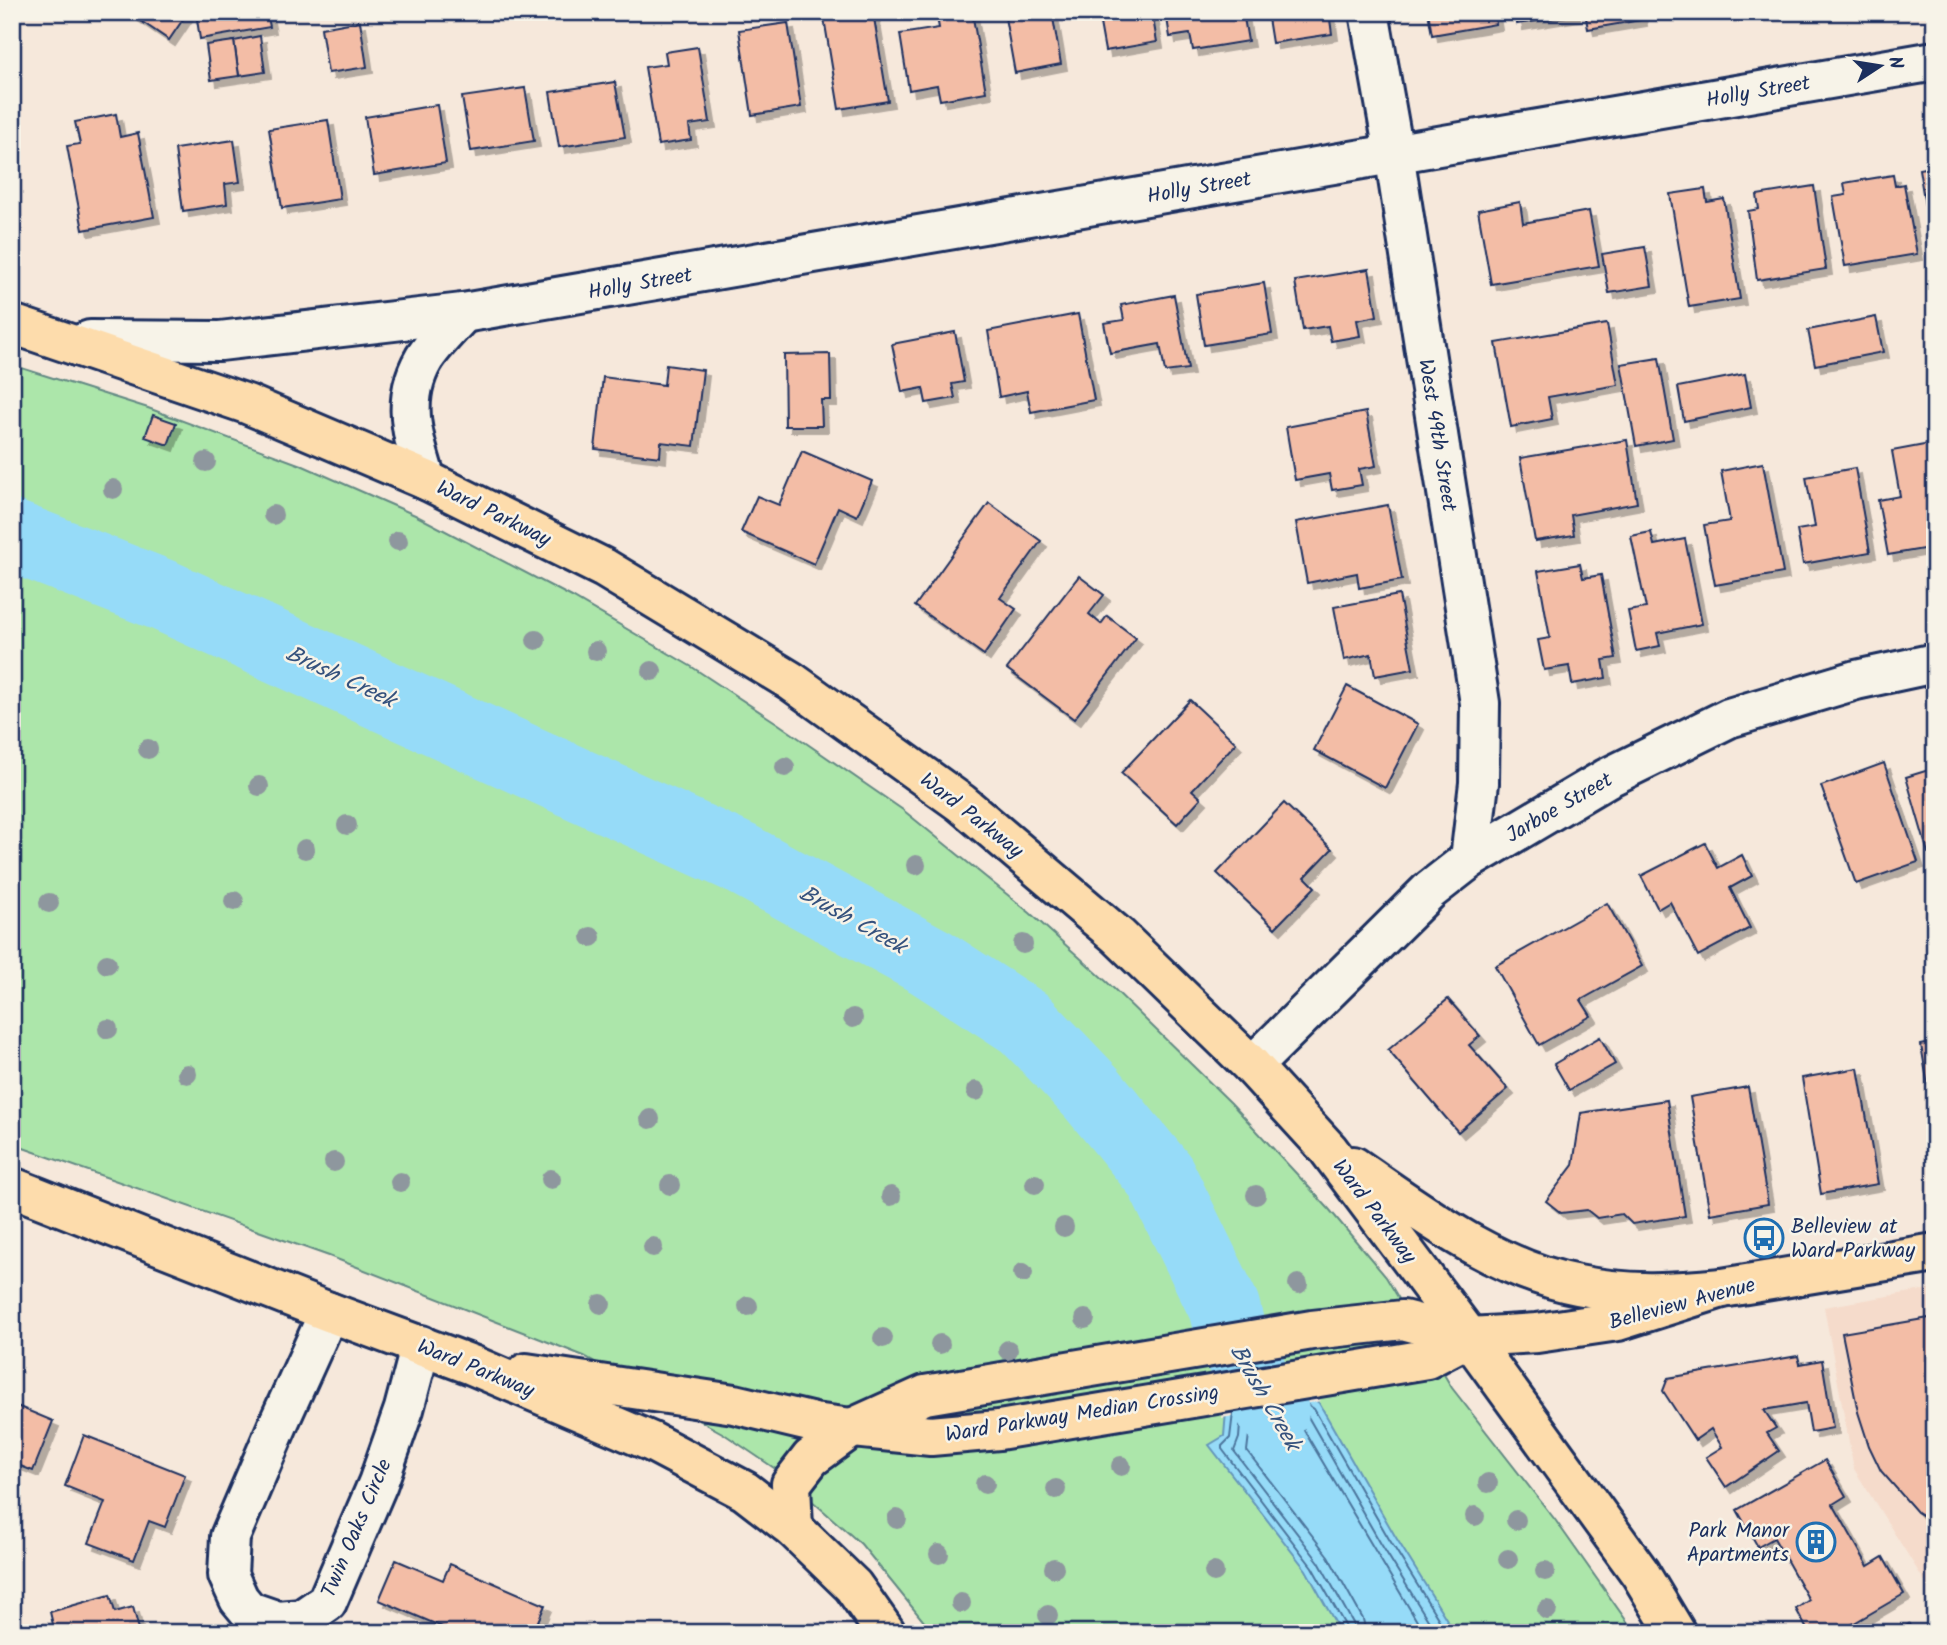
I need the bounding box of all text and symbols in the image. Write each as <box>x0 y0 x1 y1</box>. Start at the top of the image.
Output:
north arrow <box>1846 32 1916 102</box>
text: N <box>1879 54 1911 72</box>
street label: Holly Street <box>1703 67 1814 118</box>
street label: Holly Street <box>1144 163 1255 214</box>
street label: Holly Street <box>585 259 696 310</box>
street label: West 49th Street <box>1408 356 1465 515</box>
street label: Ward Parkway <box>430 472 556 556</box>
water label: Brush Creek <box>279 637 404 720</box>
street label: Jarboe Street <box>1500 764 1620 852</box>
street label: Ward Parkway <box>912 765 1030 867</box>
water label: Brush Creek <box>792 877 915 967</box>
street label: Ward Parkway <box>1323 1152 1424 1271</box>
place label: Belleview at Ward Parkway <box>1791 1211 1915 1268</box>
bus stop icon: Belleview at Ward Parkway <box>1743 1217 1785 1259</box>
street label: Belleview Avenue <box>1606 1269 1760 1340</box>
street label: Ward Parkway <box>412 1331 539 1408</box>
water label: Brush Creek <box>1219 1338 1311 1461</box>
street label: Ward Parkway Median Crossing <box>943 1377 1221 1452</box>
street label: Twin Oaks Circle <box>313 1453 402 1603</box>
place label: Park Manor Apartments <box>1687 1515 1790 1572</box>
building icon: Park Manor Apartments <box>1795 1521 1837 1563</box>

